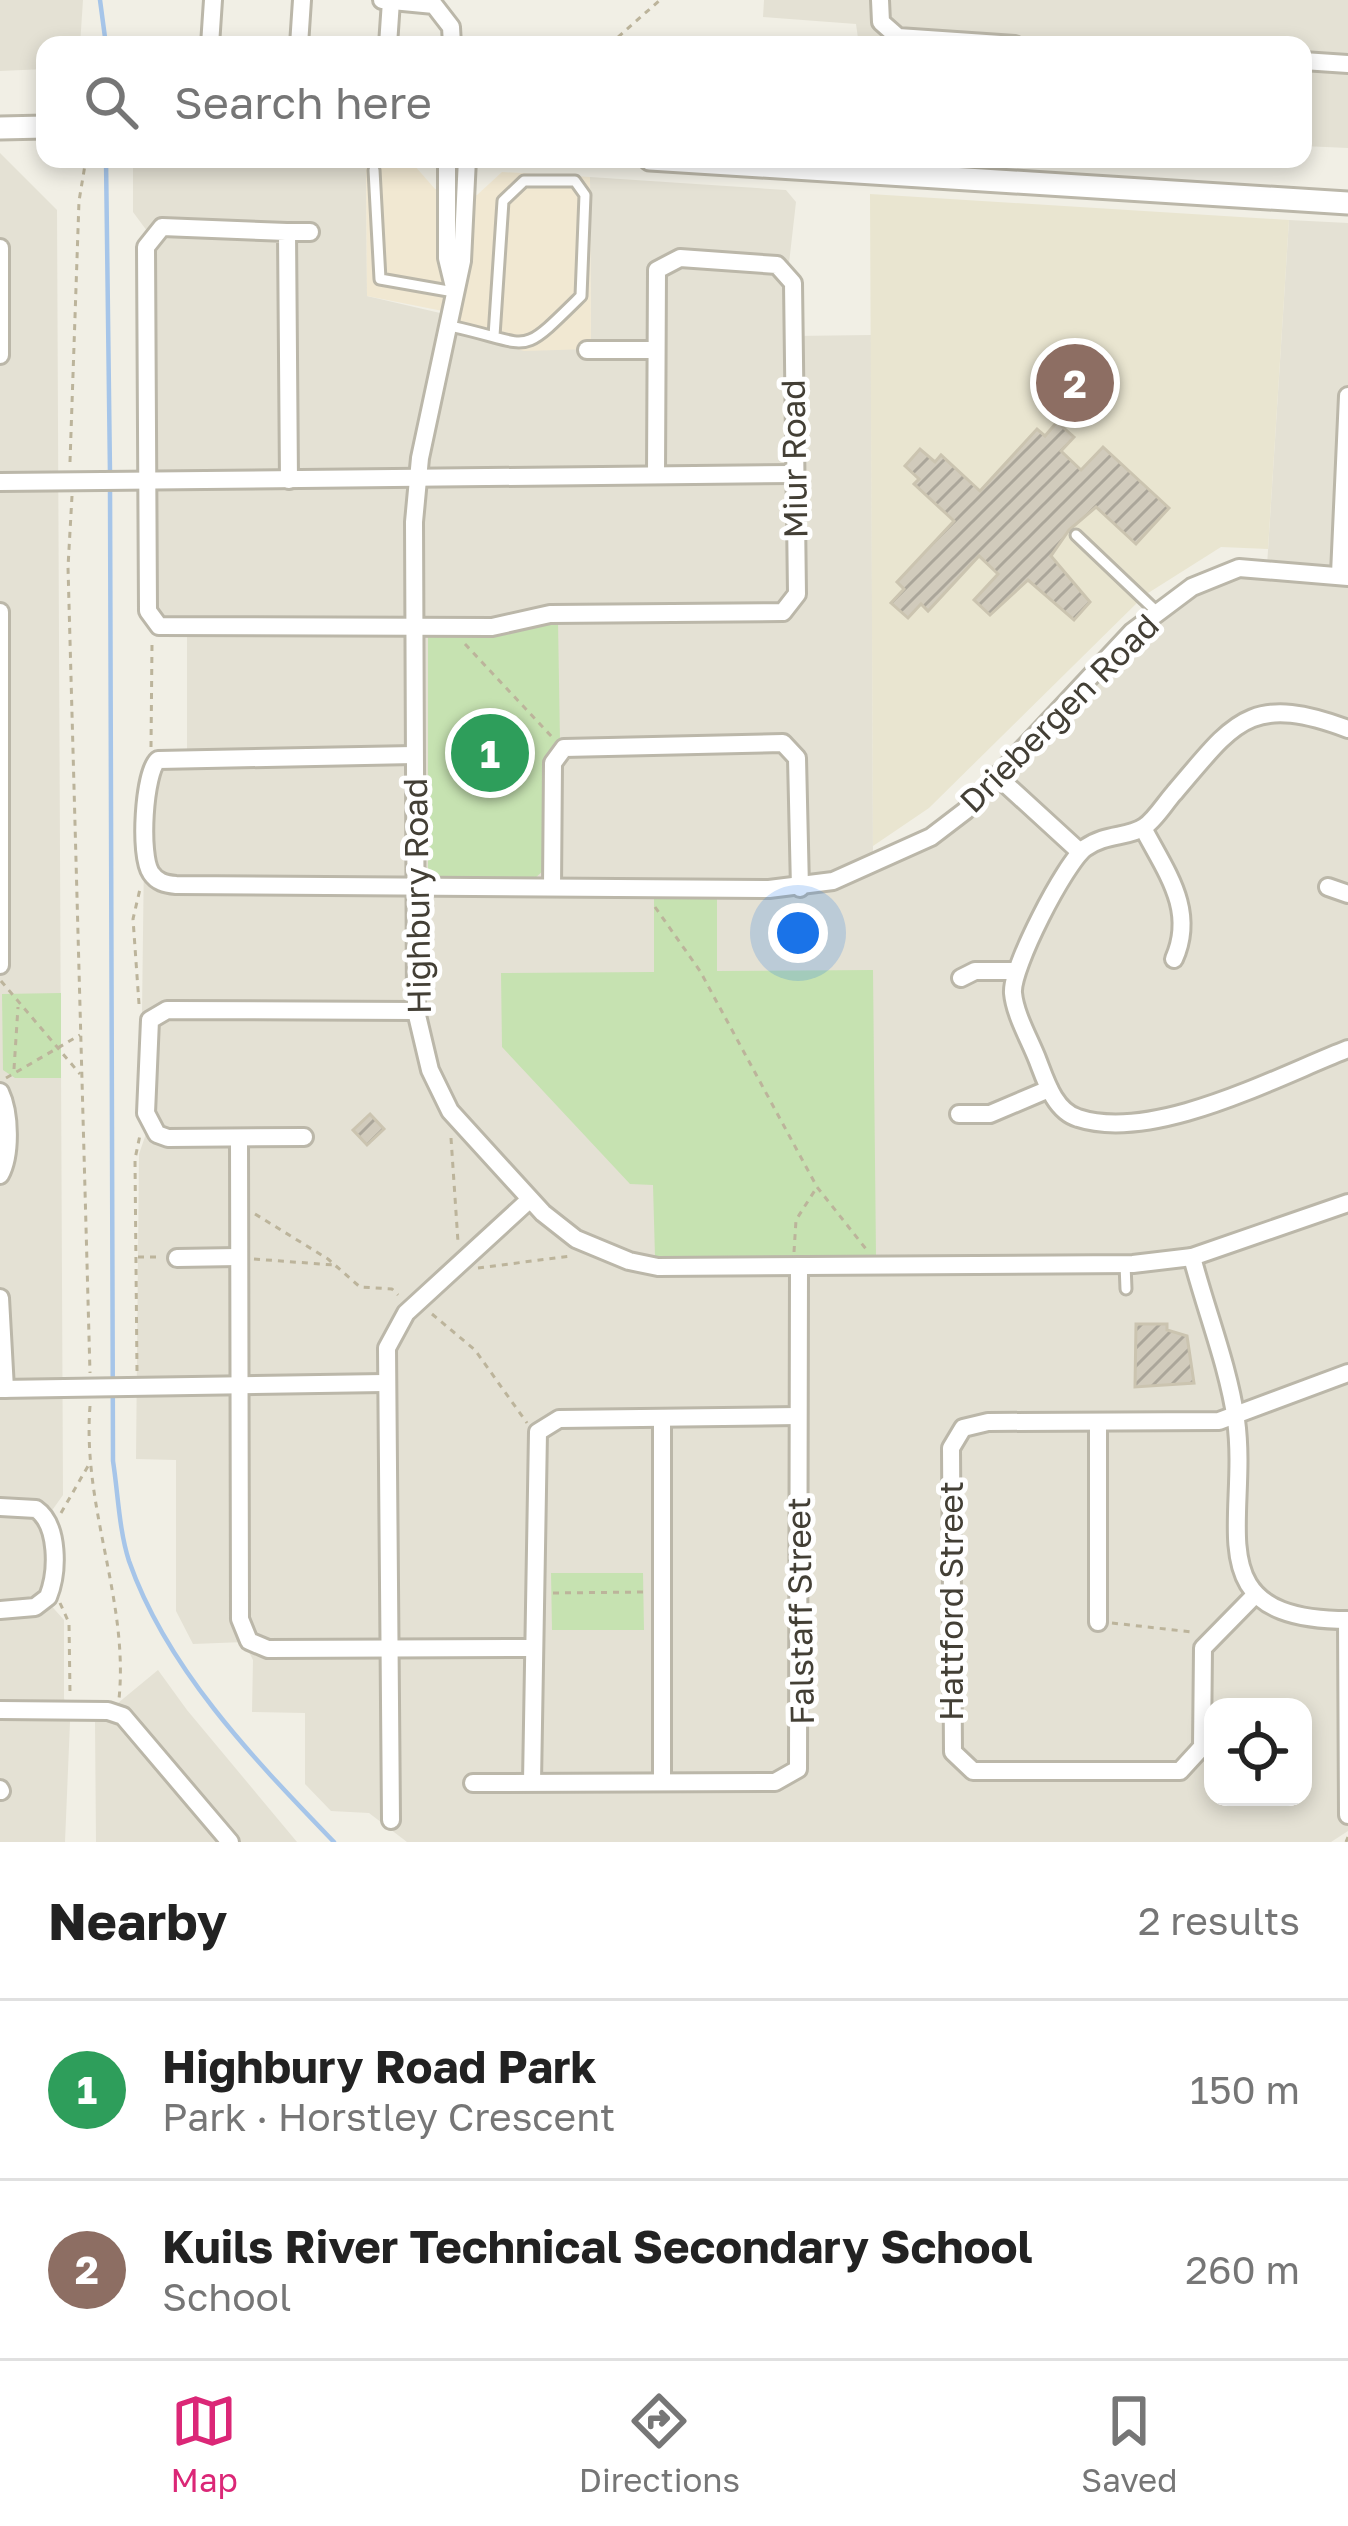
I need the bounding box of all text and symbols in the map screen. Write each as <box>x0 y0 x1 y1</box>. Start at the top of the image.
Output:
search box <box>36 36 1312 168</box>
icon: search <box>78 69 144 135</box>
text: Search here <box>174 75 432 129</box>
pin: 2 <box>1036 338 1114 428</box>
street label: Miur Road <box>773 379 814 539</box>
street label: Driebergen Road <box>951 605 1166 820</box>
pin: 1 <box>451 708 529 798</box>
street label: Highbury Road <box>395 778 438 1014</box>
your location <box>768 903 828 963</box>
street label: Hattford Street <box>931 1481 970 1721</box>
street label: Falstaff Street <box>778 1497 821 1725</box>
map controls <box>1204 1698 1312 1806</box>
button: locate <box>1204 1698 1312 1806</box>
text: Nearby <box>48 1890 227 1951</box>
text: 2 results <box>1138 1897 1300 1944</box>
text: Highbury Road Park <box>162 2039 597 2093</box>
text: 1 <box>77 2066 97 2113</box>
text: 150 m <box>1190 2066 1300 2113</box>
text: Park · Horstley Crescent <box>162 2093 615 2140</box>
text: Kuils River Technical Secondary School <box>162 2219 1033 2273</box>
text: 2 <box>75 2246 99 2293</box>
text: 260 m <box>1185 2246 1300 2293</box>
text: School <box>162 2273 291 2320</box>
tab: Map <box>171 2388 238 2499</box>
tab: Directions <box>579 2388 740 2499</box>
tab: Saved <box>1081 2388 1177 2499</box>

